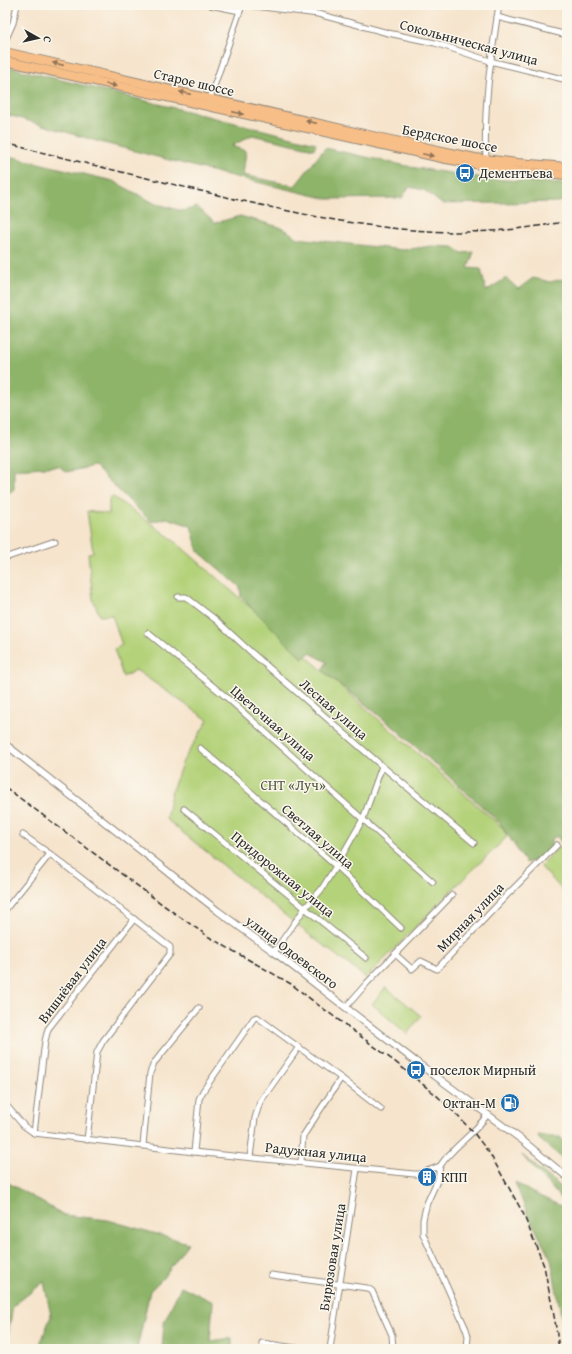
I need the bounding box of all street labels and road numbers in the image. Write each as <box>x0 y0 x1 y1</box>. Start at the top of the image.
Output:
street label: Сокольническая улица <box>398 14 541 70</box>
street label: Старое шоссе <box>152 63 237 101</box>
street label: Бердское шоссе <box>401 119 500 157</box>
street label: Лесная улица <box>296 674 373 744</box>
street label: Цветочная улица <box>226 680 320 766</box>
street label: Светлая улица <box>277 799 359 873</box>
street label: Придорожная улица <box>227 826 339 922</box>
street label: Мирная улица <box>432 878 509 956</box>
street label: улица Одоевского <box>241 910 342 993</box>
street label: Вишнёвая улица <box>33 933 111 1027</box>
street label: Радужная улица <box>264 1137 368 1167</box>
street label: Бирюзовая улица <box>314 1201 350 1312</box>

